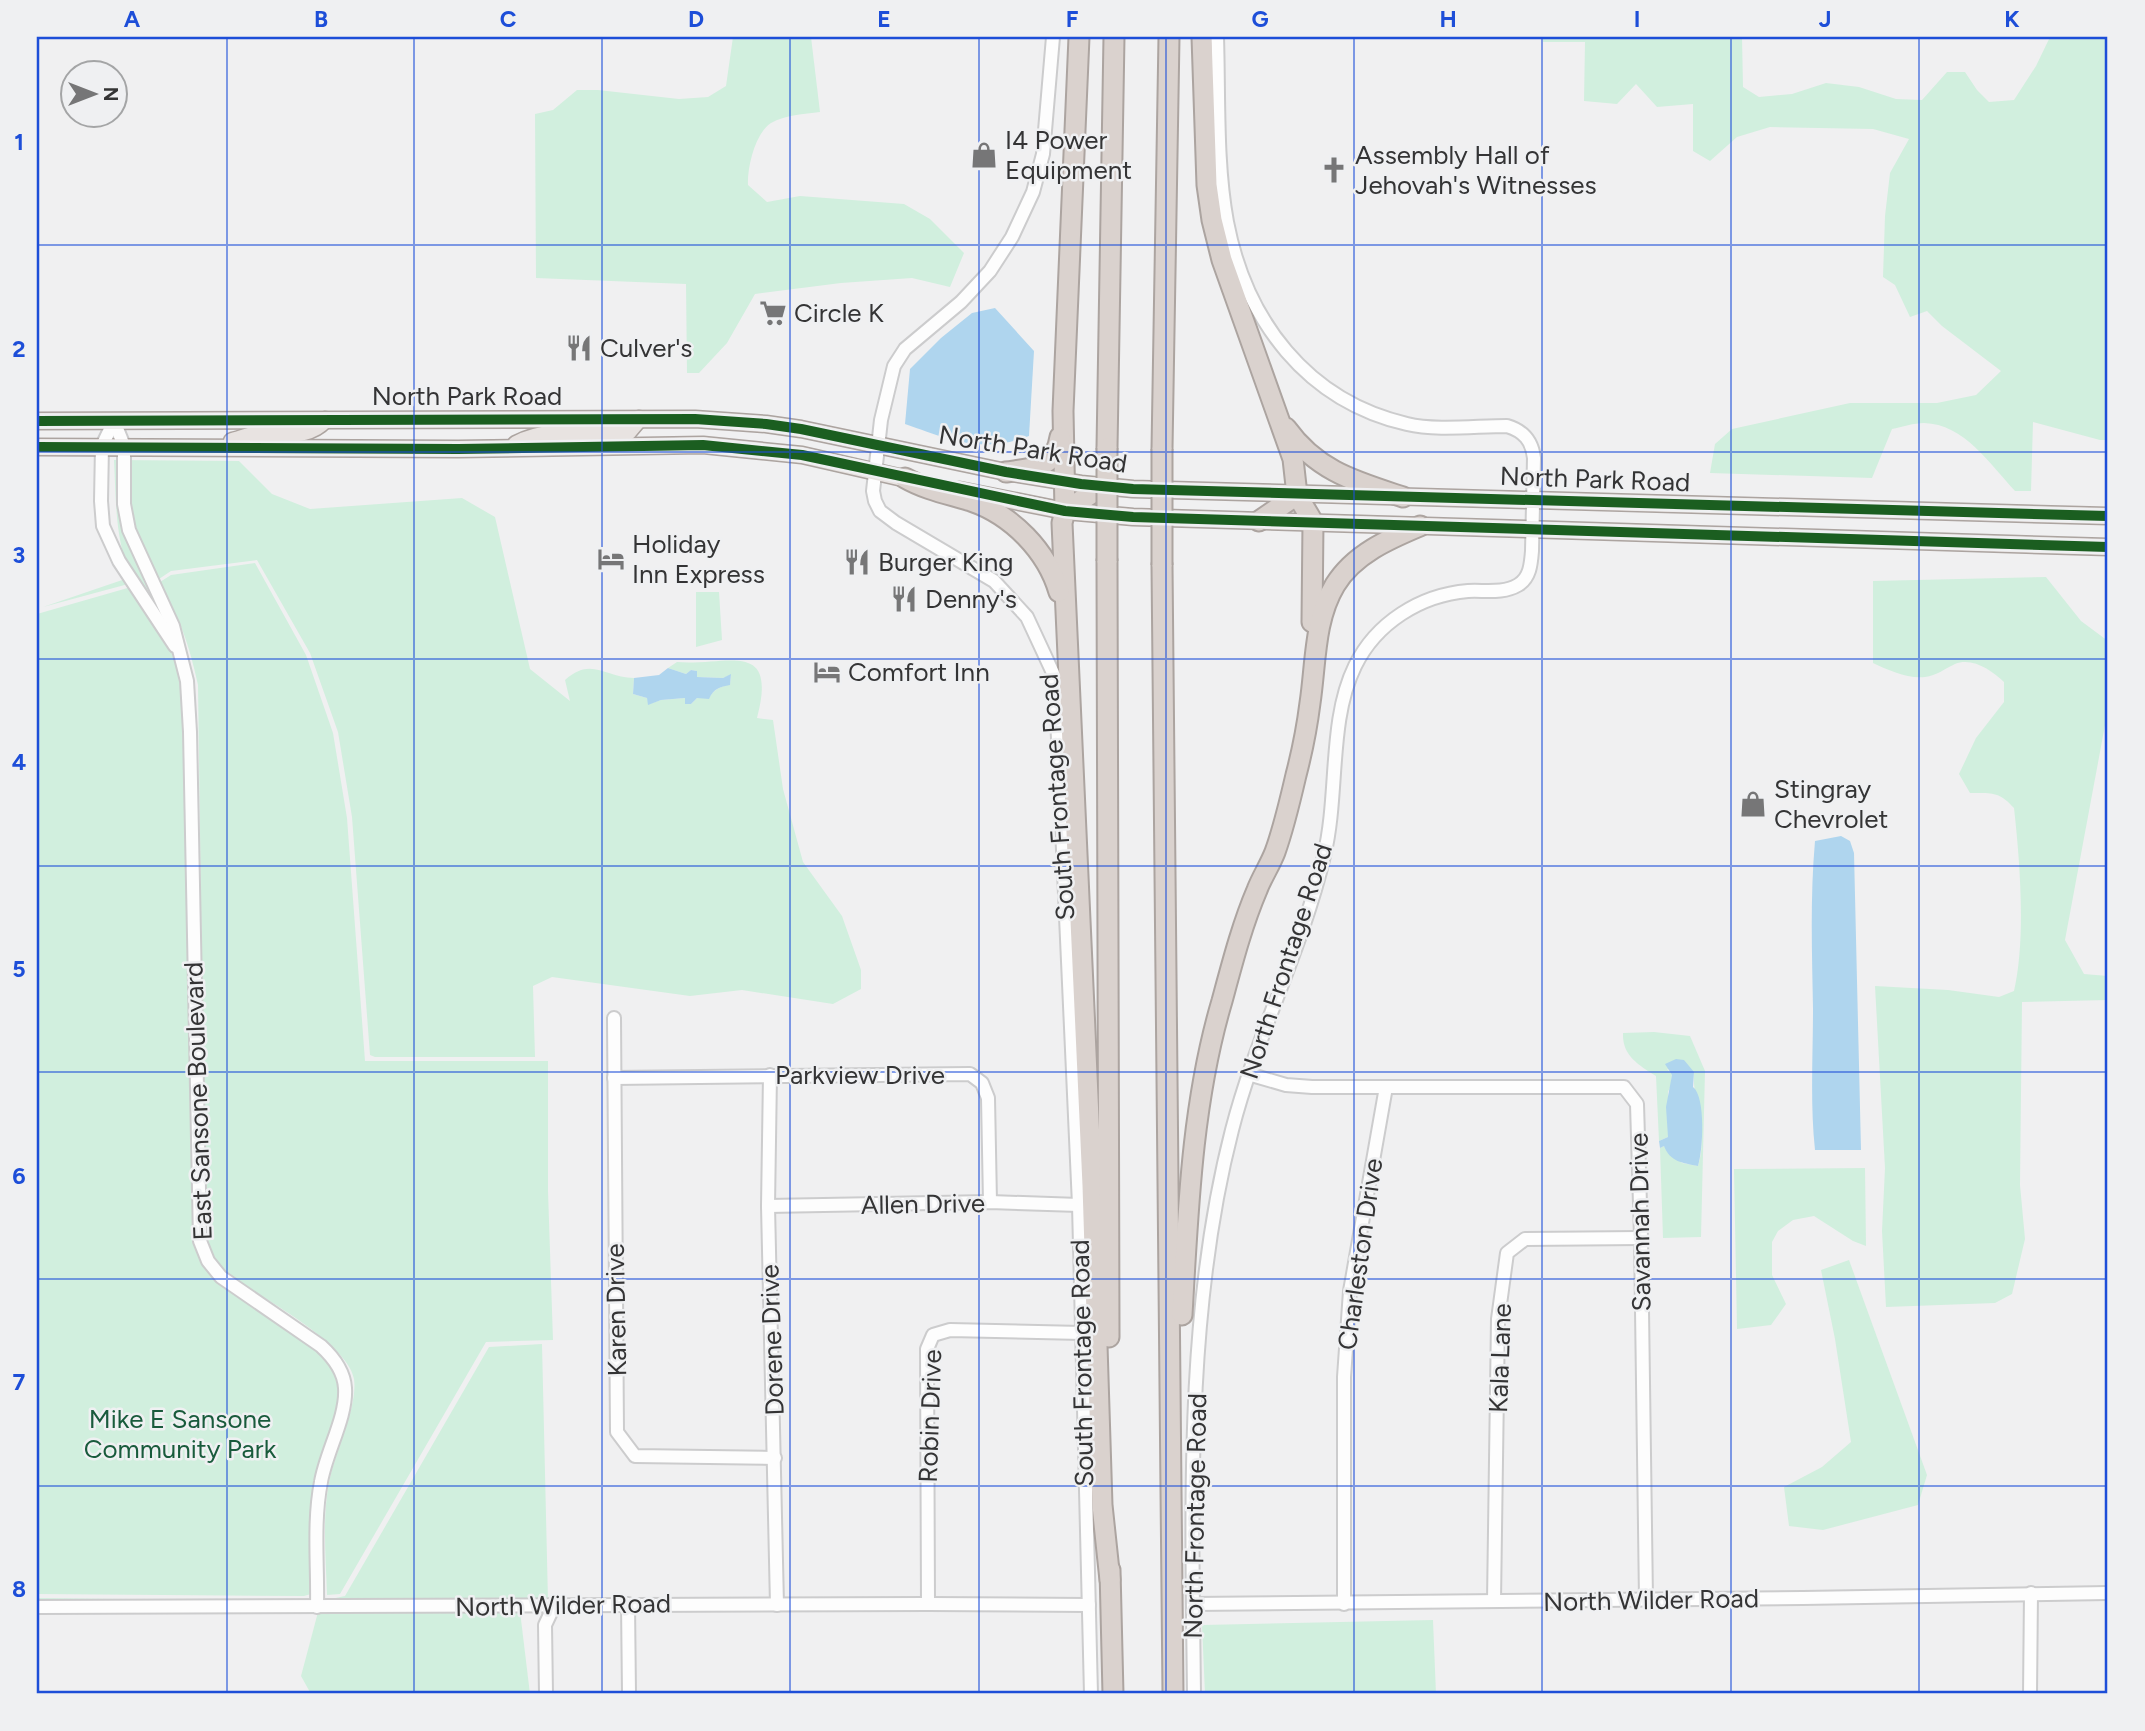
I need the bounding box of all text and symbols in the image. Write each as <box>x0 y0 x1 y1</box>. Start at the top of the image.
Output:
text: A <box>124 5 141 33</box>
text: B <box>314 5 328 33</box>
text: C <box>500 5 517 33</box>
text: D <box>688 5 704 33</box>
text: E <box>877 5 891 33</box>
text: F <box>1066 5 1079 33</box>
text: G <box>1251 5 1269 33</box>
text: H <box>1439 5 1457 33</box>
text: I <box>1634 5 1640 33</box>
text: J <box>1819 5 1831 33</box>
text: K <box>2004 5 2020 33</box>
north arrow <box>60 60 130 130</box>
text: N <box>99 87 122 101</box>
place label: I4 Power Equipment <box>1005 124 1132 186</box>
text: 1 <box>14 128 24 156</box>
place label: Assembly Hall of Jehovah's Witnesses <box>1355 139 1597 201</box>
shop icon: I4 Power Equipment <box>969 140 999 170</box>
church icon: Assembly Hall of Jehovah's Witnesses <box>1319 155 1349 185</box>
place label: Circle K <box>794 297 884 329</box>
supermarket icon: Circle K <box>758 298 788 328</box>
place label: Culver's <box>600 332 693 364</box>
restaurant icon: Culver's <box>564 333 594 363</box>
text: 2 <box>12 335 26 363</box>
street label: North Park Road <box>372 380 562 412</box>
street label: North Park Road <box>936 418 1130 480</box>
street label: North Park Road <box>1499 460 1691 498</box>
place label: Holiday Inn Express <box>632 528 765 590</box>
text: 3 <box>13 541 25 569</box>
hotel icon: Holiday Inn Express <box>596 544 626 574</box>
place label: Burger King <box>878 546 1014 578</box>
restaurant icon: Burger King <box>842 547 872 577</box>
place label: Denny's <box>925 583 1017 615</box>
restaurant icon: Denny's <box>889 584 919 614</box>
place label: Comfort Inn <box>848 656 990 688</box>
hotel icon: Comfort Inn <box>812 657 842 687</box>
street label: South Frontage Road <box>1032 673 1082 921</box>
text: 4 <box>12 748 26 776</box>
place label: Stingray Chevrolet <box>1774 773 1888 835</box>
shop icon: Stingray Chevrolet <box>1738 789 1768 819</box>
street label: North Frontage Road <box>1233 839 1339 1083</box>
text: 5 <box>12 955 26 983</box>
street label: East Sansone Boulevard <box>177 961 219 1241</box>
street label: Parkview Drive <box>775 1059 945 1091</box>
street label: Savannah Drive <box>1622 1132 1658 1312</box>
street label: Charleston Drive <box>1331 1156 1389 1352</box>
text: 6 <box>12 1162 26 1190</box>
street label: Allen Drive <box>861 1187 985 1221</box>
street label: South Frontage Road <box>1064 1239 1100 1487</box>
street label: Karen Drive <box>599 1243 633 1377</box>
street label: Dorene Drive <box>753 1264 791 1416</box>
street label: Kala Lane <box>1482 1303 1518 1413</box>
street label: Robin Drive <box>912 1349 948 1483</box>
text: 7 <box>13 1368 26 1396</box>
street label: North Frontage Road <box>1177 1393 1213 1639</box>
park label: Mike E Sansone Community Park <box>84 1403 277 1465</box>
text: 8 <box>12 1575 26 1603</box>
street label: North Wilder Road <box>1543 1582 1759 1618</box>
street label: North Wilder Road <box>455 1587 671 1623</box>

